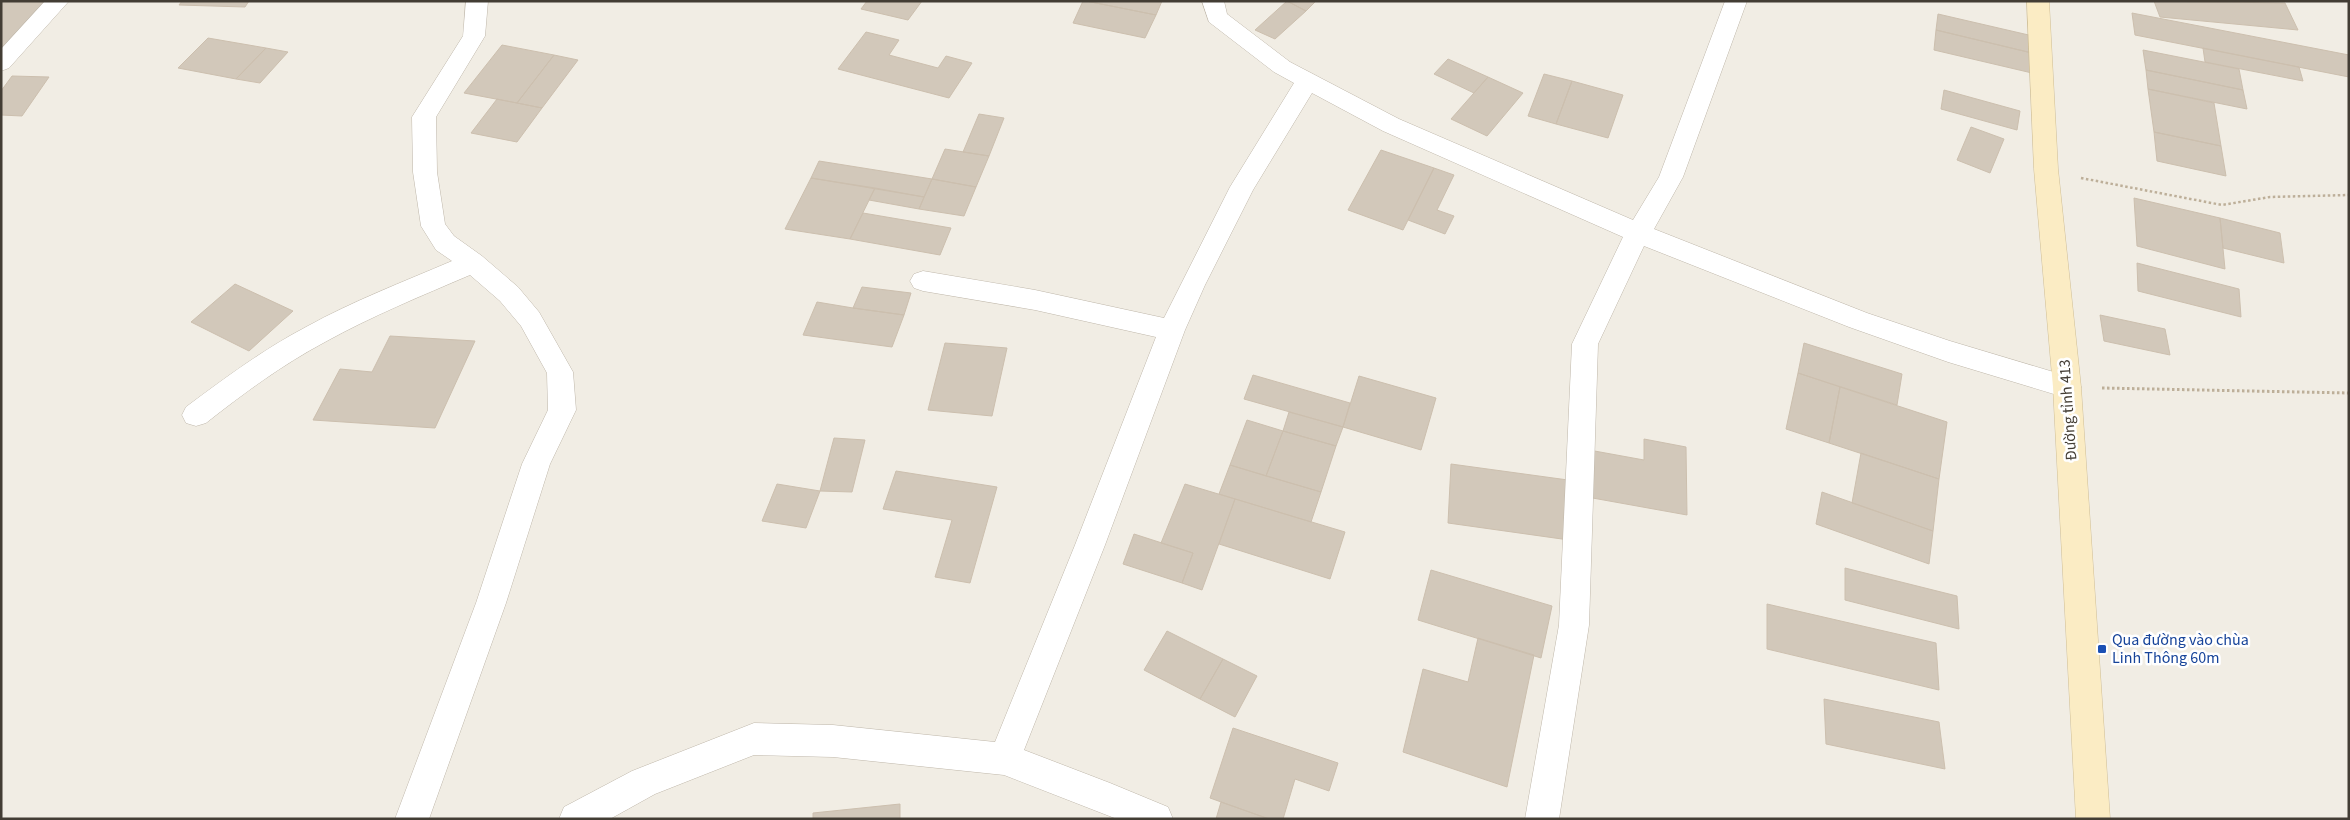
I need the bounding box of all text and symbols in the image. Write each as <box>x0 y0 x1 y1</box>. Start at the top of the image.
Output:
street label: Đường tỉnh 413 <box>2053 359 2083 461</box>
place label: Qua đường vào chùa Linh Thông 60m <box>2112 629 2249 669</box>
marker: Qua đường vào chùa Linh Thông 60m <box>2096 643 2108 655</box>

